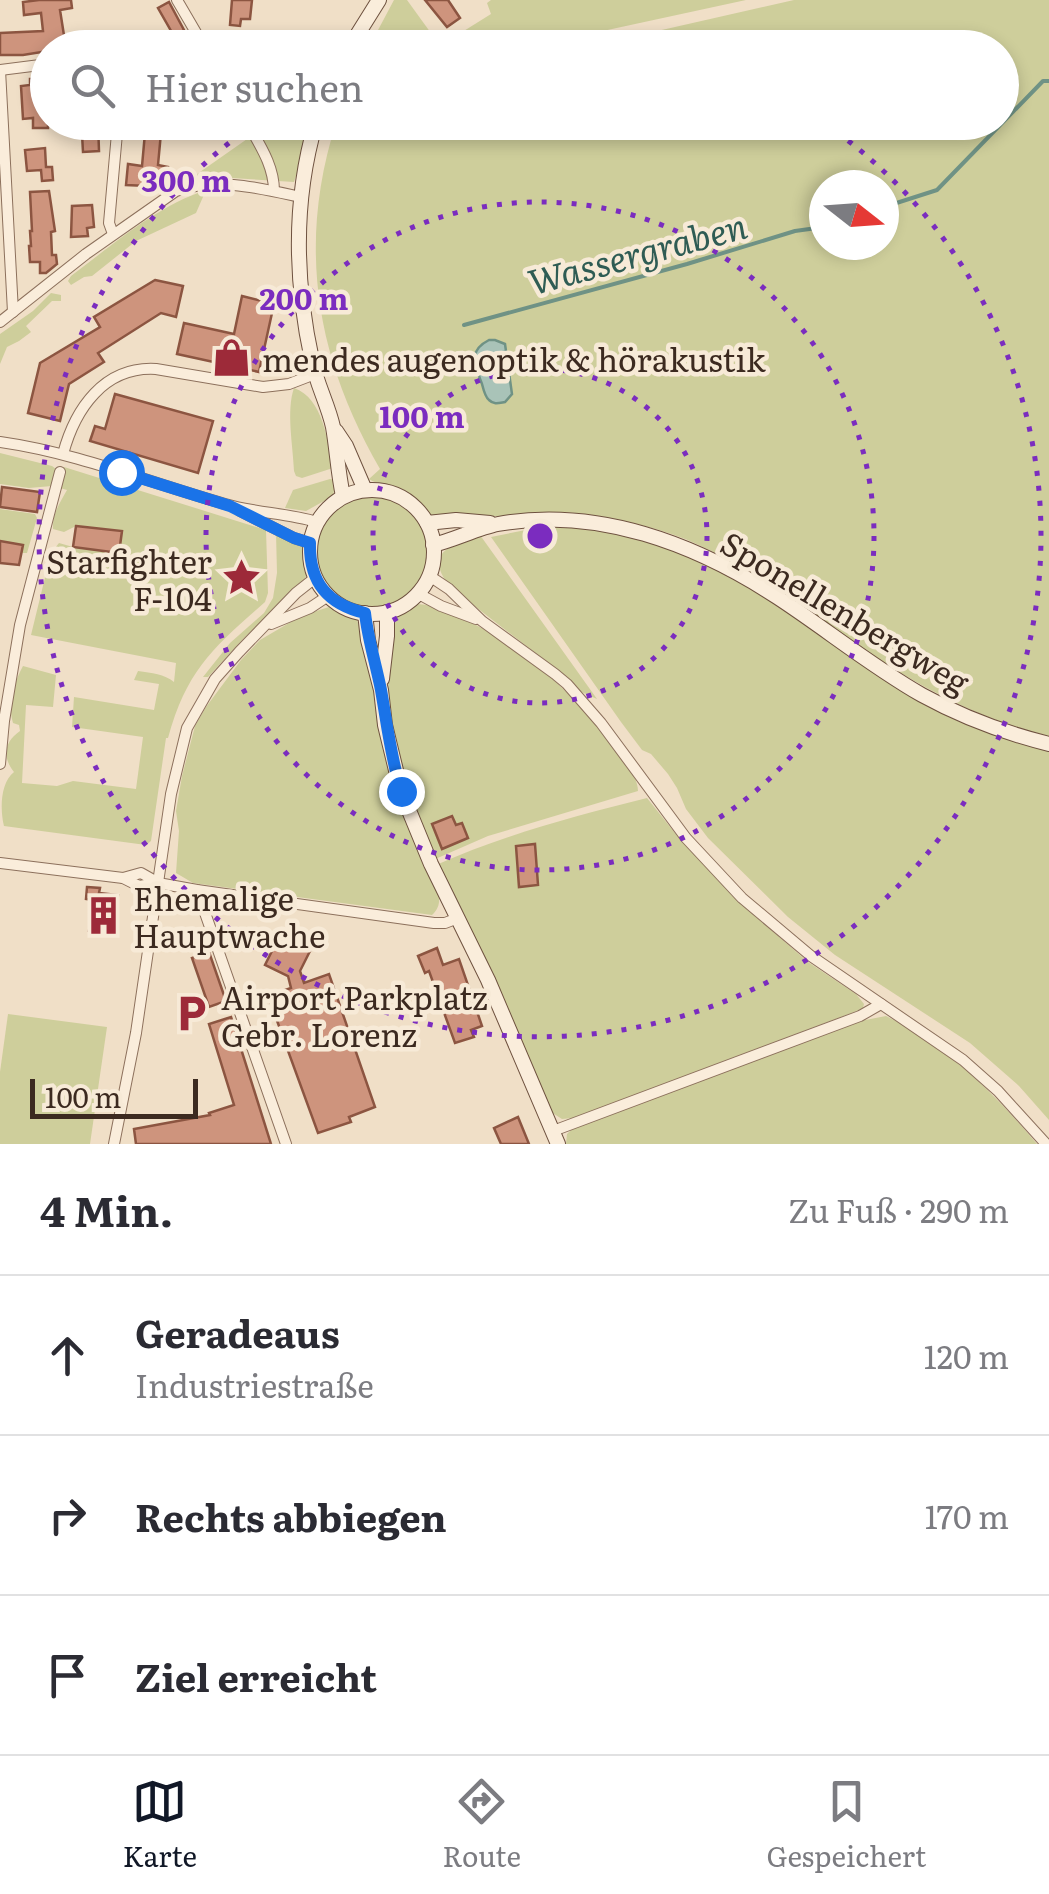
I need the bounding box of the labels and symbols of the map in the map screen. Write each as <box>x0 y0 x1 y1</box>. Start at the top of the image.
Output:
text: 300 m <box>141 157 231 201</box>
north arrow <box>809 170 899 260</box>
water label: Wassergraben <box>522 198 752 306</box>
text: 200 m <box>260 275 349 319</box>
place label: mendes augenoptik & hörakustik <box>262 334 766 382</box>
shop icon: mendes augenoptik & hörakustik <box>211 337 253 379</box>
text: 100 m <box>379 393 465 437</box>
route start <box>99 450 145 496</box>
centre of rings <box>522 518 558 554</box>
street label: Sponellenbergweg <box>713 518 979 704</box>
place label: Starfighter F-104 <box>46 536 212 621</box>
place icon: Starfighter F-104 <box>221 557 263 599</box>
route end <box>379 769 425 815</box>
place label: Ehemalige Hauptwache <box>133 873 326 958</box>
building icon: Ehemalige Hauptwache <box>82 894 124 936</box>
place label: Airport Parkplatz Gebr. Lorenz <box>221 972 488 1057</box>
parking icon: Airport Parkplatz Gebr. Lorenz <box>170 993 212 1035</box>
scale bar <box>30 1074 198 1118</box>

